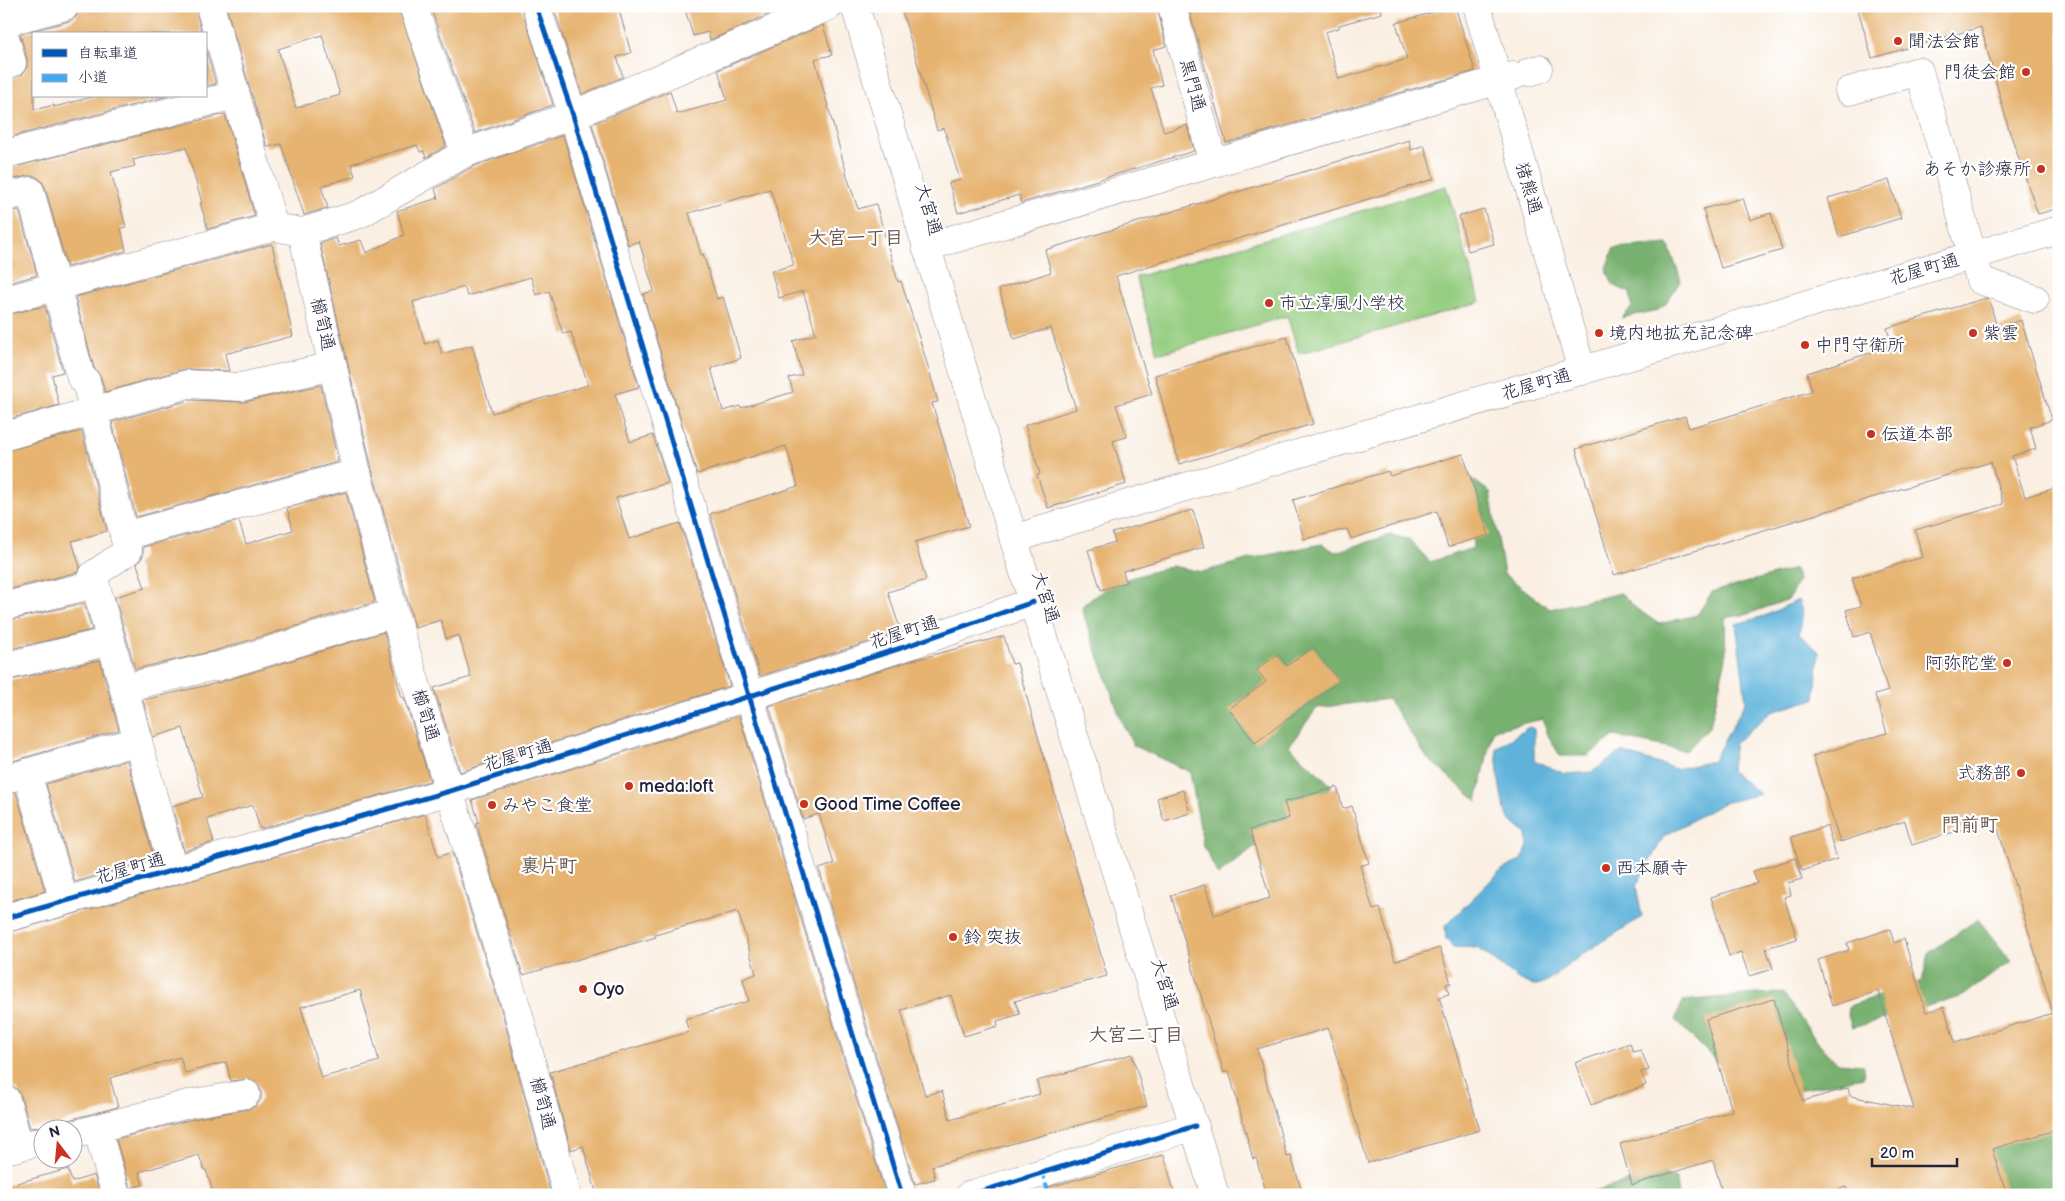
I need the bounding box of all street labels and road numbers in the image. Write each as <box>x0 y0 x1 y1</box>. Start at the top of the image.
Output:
street label: 黒門通 <box>1175 56 1210 114</box>
street label: 猪熊通 <box>1511 159 1546 217</box>
street label: 大宮通 <box>911 180 946 238</box>
street label: 花屋町通 <box>1887 249 1962 289</box>
street label: 櫛笥通 <box>306 295 339 353</box>
street label: 花屋町通 <box>1499 364 1574 404</box>
street label: 大宮通 <box>1028 568 1063 626</box>
street label: 花屋町通 <box>867 611 942 654</box>
street label: 櫛笥通 <box>408 686 443 744</box>
street label: 花屋町通 <box>481 735 556 776</box>
street label: 花屋町通 <box>93 848 168 888</box>
street label: 大宮通 <box>1147 955 1182 1013</box>
street label: 櫛笥通 <box>525 1074 560 1132</box>

